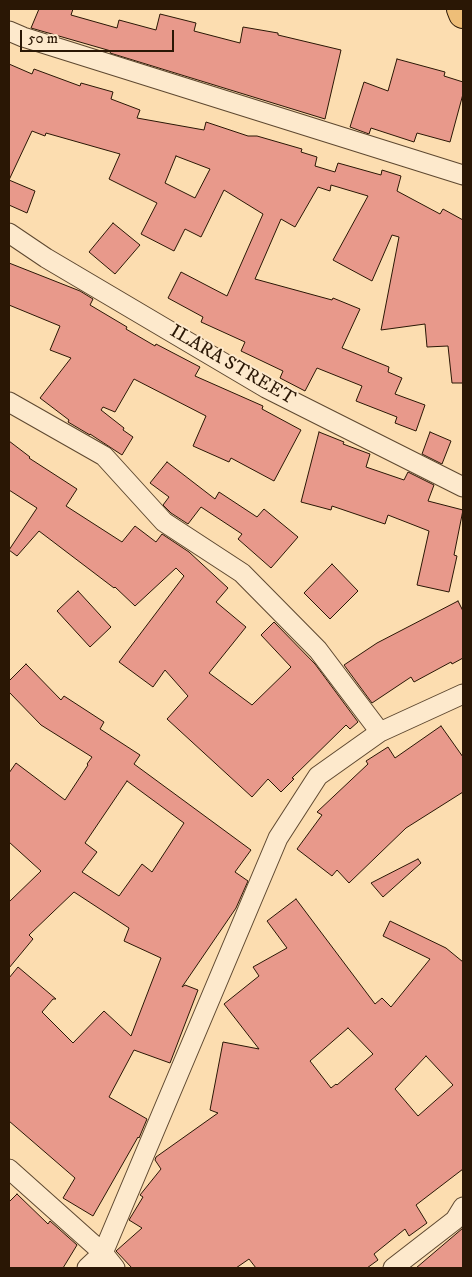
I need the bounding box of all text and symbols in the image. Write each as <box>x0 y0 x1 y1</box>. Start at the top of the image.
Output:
scale bar <box>22 20 176 52</box>
text: 50 m <box>28 29 58 48</box>
street label: ILARA STREET <box>165 321 299 411</box>

